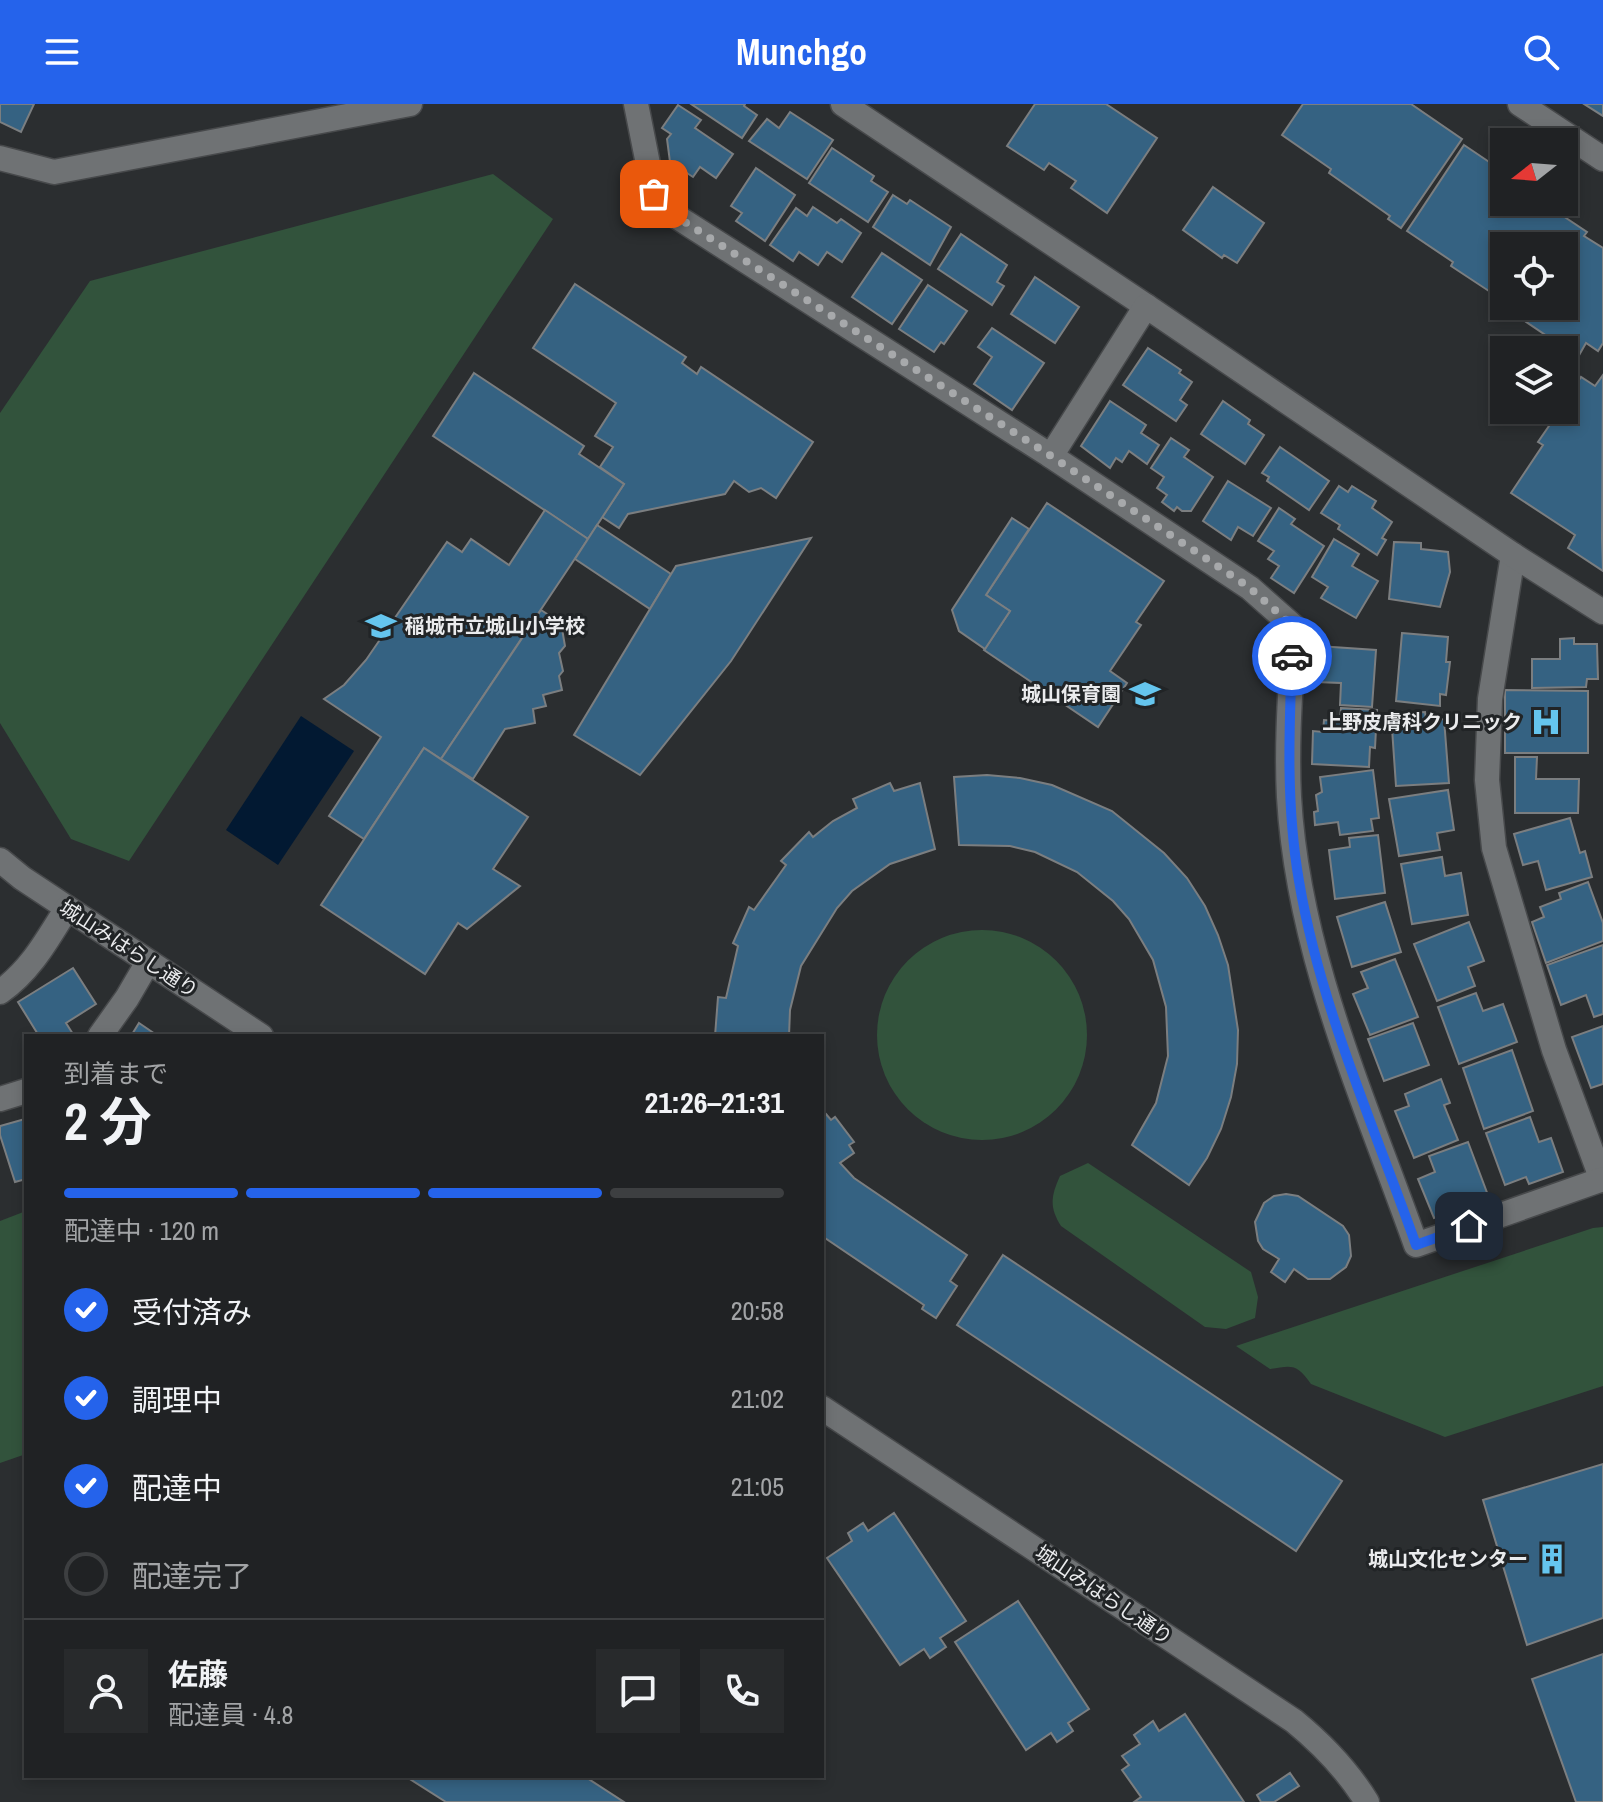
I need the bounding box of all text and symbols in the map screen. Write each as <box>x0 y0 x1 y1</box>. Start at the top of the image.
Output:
text: Munchgo <box>736 28 867 76</box>
icon: menu <box>40 30 84 74</box>
icon: search <box>1519 30 1563 74</box>
north arrow <box>1490 128 1578 216</box>
map controls <box>1490 128 1578 424</box>
pin <box>620 160 688 228</box>
icon: bag <box>632 172 676 216</box>
button: locate <box>1490 232 1578 320</box>
button: layers <box>1490 336 1578 424</box>
school or university icon: 稲城市立城山小学校 <box>364 609 398 643</box>
place label: 稲城市立城山小学校 <box>405 612 585 639</box>
courier <box>1252 616 1332 696</box>
icon: car <box>1270 634 1314 678</box>
school or university icon: 城山保育園 <box>1128 677 1162 711</box>
place label: 城山保育園 <box>1021 680 1121 707</box>
hospital icon: 上野皮膚科クリニック <box>1529 705 1563 739</box>
place label: 上野皮膚科クリニック <box>1322 708 1522 735</box>
street label: 城山みはらし通り <box>55 894 204 1003</box>
text: 到着まで <box>64 1056 168 1091</box>
text: 21:26–21:31 <box>645 1082 784 1122</box>
text: 2 分 <box>64 1086 152 1156</box>
pin <box>1435 1192 1503 1260</box>
icon: home <box>1447 1204 1491 1248</box>
text: 配達中 · 120 m <box>64 1213 219 1248</box>
icon: check <box>64 1288 108 1332</box>
text: 受付済み <box>132 1292 252 1332</box>
text: 20:58 <box>731 1293 784 1328</box>
icon: check <box>64 1376 108 1420</box>
text: 調理中 <box>132 1380 222 1420</box>
text: 21:02 <box>731 1381 784 1416</box>
icon: check <box>64 1464 108 1508</box>
text: 配達中 <box>132 1468 222 1508</box>
text: 21:05 <box>731 1469 784 1504</box>
street label: 城山みはらし通り <box>1030 1539 1178 1651</box>
building icon: 城山文化センター <box>1535 1542 1569 1576</box>
place label: 城山文化センター <box>1368 1545 1528 1572</box>
text: 配達完了 <box>132 1556 252 1596</box>
button: person <box>64 1649 148 1733</box>
button: chat <box>596 1649 680 1733</box>
button: phone <box>700 1649 784 1733</box>
text: 佐藤 <box>168 1654 228 1694</box>
text: 配達員 · 4.8 <box>168 1697 293 1732</box>

